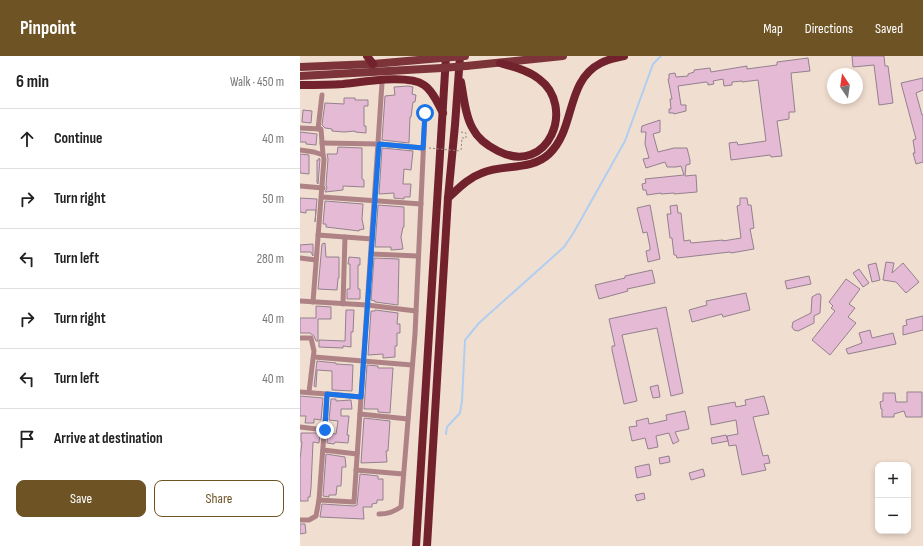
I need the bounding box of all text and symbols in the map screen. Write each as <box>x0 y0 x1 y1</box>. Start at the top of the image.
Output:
text: Pinpoint <box>20 17 76 40</box>
text: Map <box>763 20 783 37</box>
text: Directions <box>805 20 853 37</box>
text: Saved <box>875 20 903 37</box>
north arrow <box>827 68 863 104</box>
text: 6 min <box>16 72 49 92</box>
text: Walk · 450 m <box>230 74 284 90</box>
route start <box>416 104 434 122</box>
icon: ahead <box>16 128 38 150</box>
text: Continue <box>54 129 103 148</box>
text: 40 m <box>262 131 284 147</box>
icon: right <box>16 188 38 210</box>
text: Turn right <box>54 189 106 208</box>
text: 50 m <box>263 191 284 207</box>
icon: left <box>16 248 38 270</box>
text: Turn left <box>54 249 99 268</box>
text: 280 m <box>257 251 284 267</box>
icon: right <box>16 308 38 330</box>
text: Turn right <box>54 309 106 328</box>
text: 40 m <box>262 311 284 327</box>
icon: left <box>16 368 38 390</box>
text: Turn left <box>54 369 99 388</box>
text: 40 m <box>262 371 284 387</box>
route end <box>316 421 334 439</box>
icon: arrive <box>16 428 38 450</box>
text: Arrive at destination <box>54 429 163 448</box>
map controls <box>875 462 911 534</box>
button: + <box>875 462 911 498</box>
button: Save <box>16 480 146 517</box>
button: Share <box>154 480 284 517</box>
button: − <box>875 498 911 534</box>

